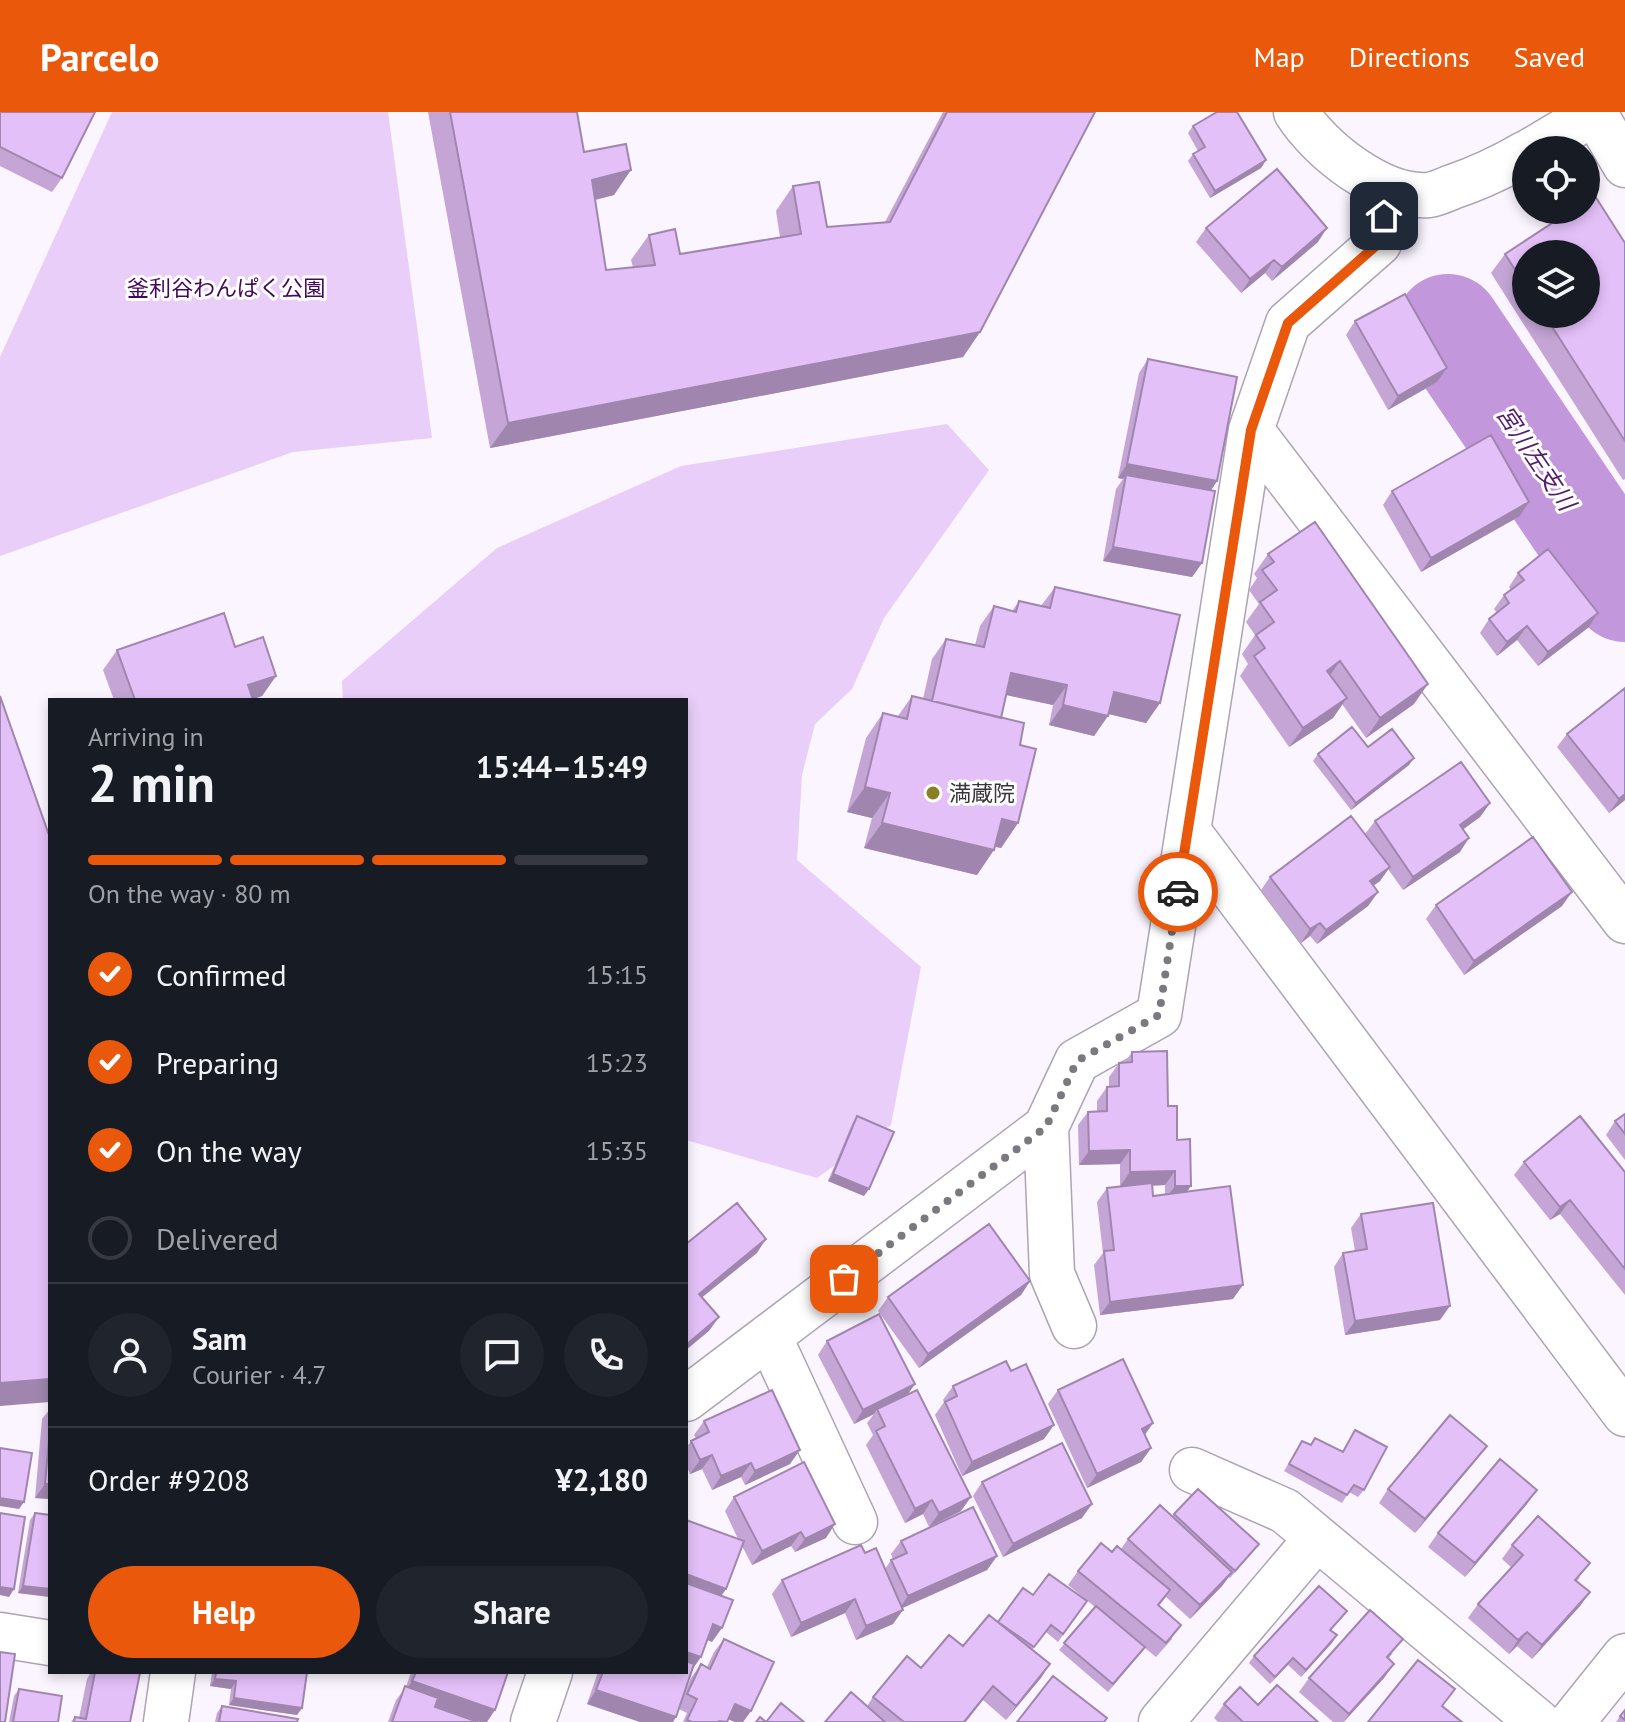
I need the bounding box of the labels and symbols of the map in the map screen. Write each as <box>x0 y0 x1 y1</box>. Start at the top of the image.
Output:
pin <box>1350 182 1418 250</box>
park label: 釜利谷わんぱく公園 <box>127 274 325 302</box>
water label: 宮川左支川 <box>1490 400 1584 519</box>
place label: 満蔵院 <box>949 779 1015 807</box>
marker: 満蔵院 <box>924 784 942 802</box>
courier <box>1138 852 1218 932</box>
pin <box>810 1245 878 1313</box>

